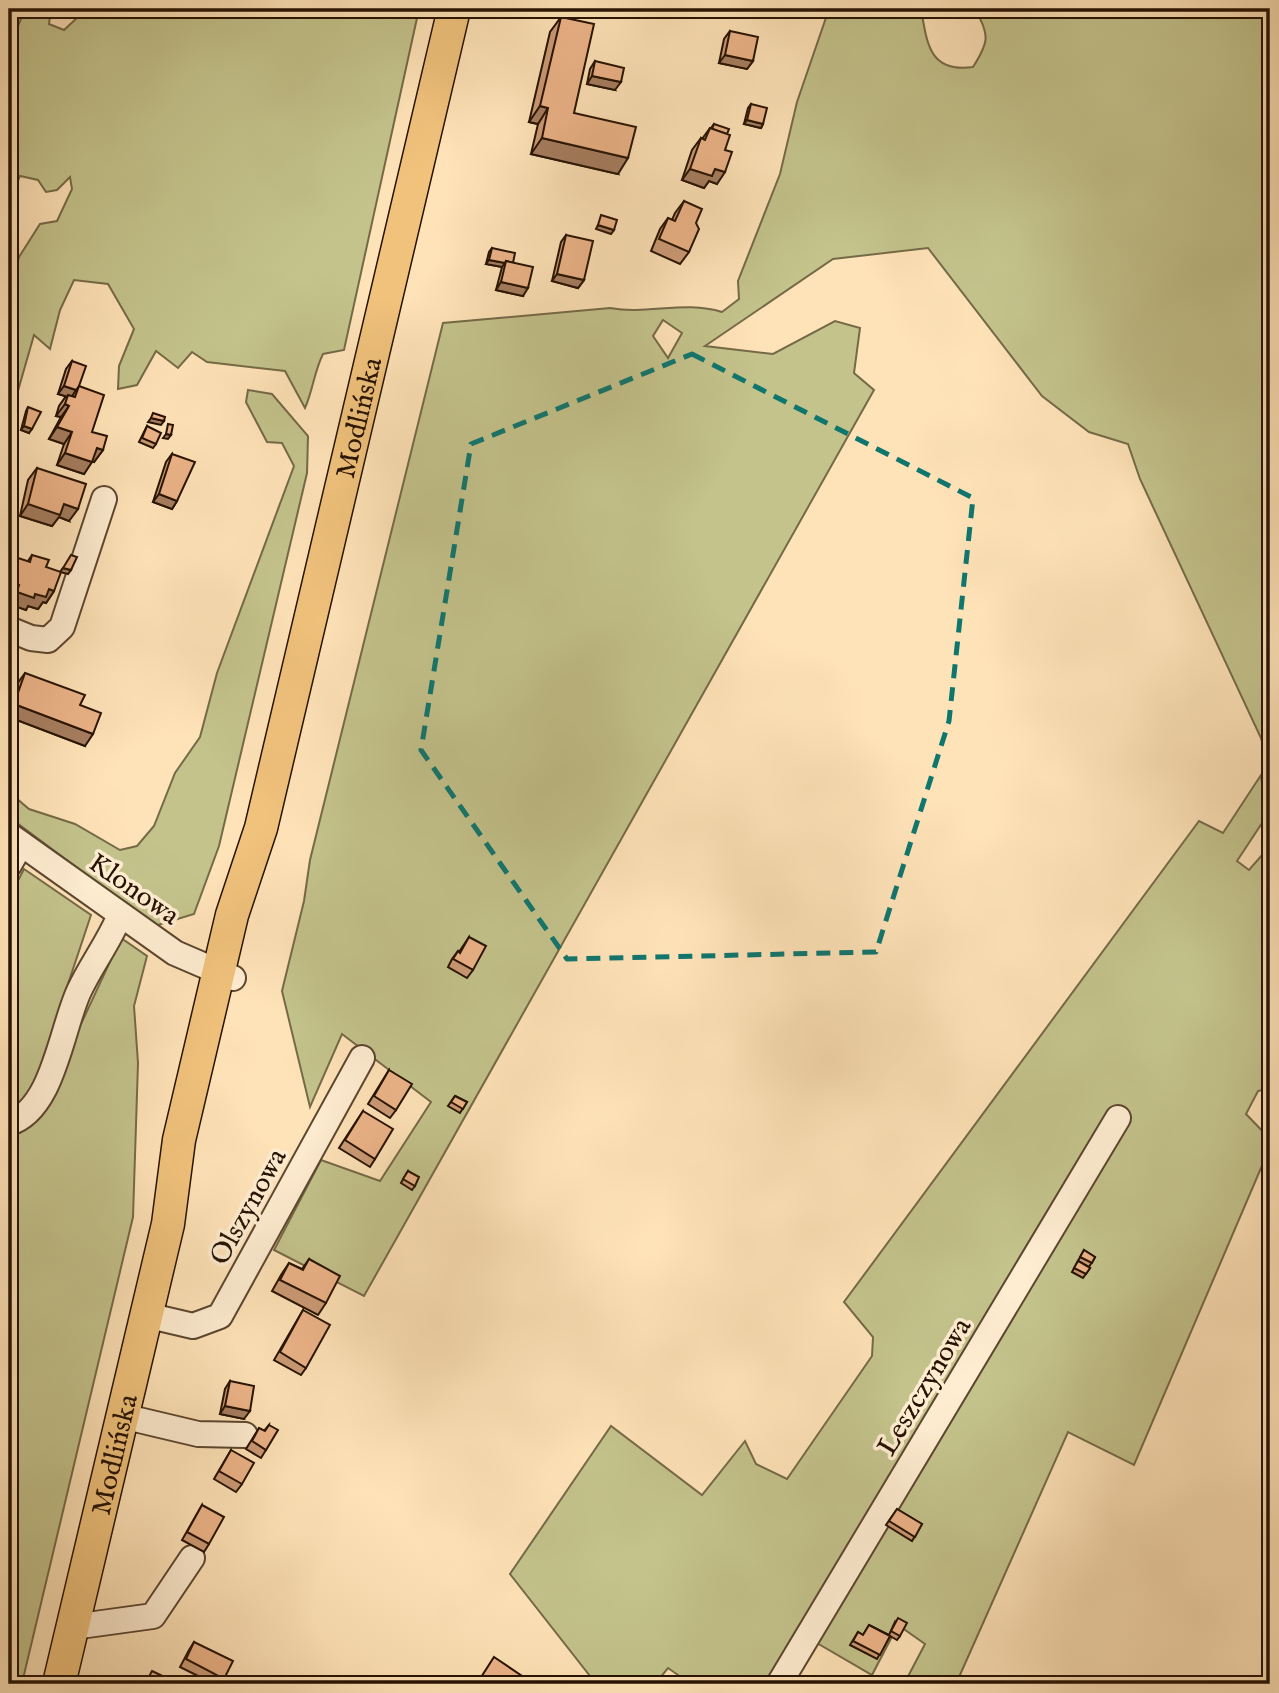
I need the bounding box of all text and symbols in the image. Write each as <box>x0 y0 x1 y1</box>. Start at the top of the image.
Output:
street label: Modlińska <box>329 353 392 482</box>
street label: Klonowa <box>81 846 187 934</box>
street label: Olszynowa <box>203 1142 296 1272</box>
street label: Leszczynowa <box>870 1311 980 1463</box>
street label: Modlińska <box>85 1390 147 1519</box>

